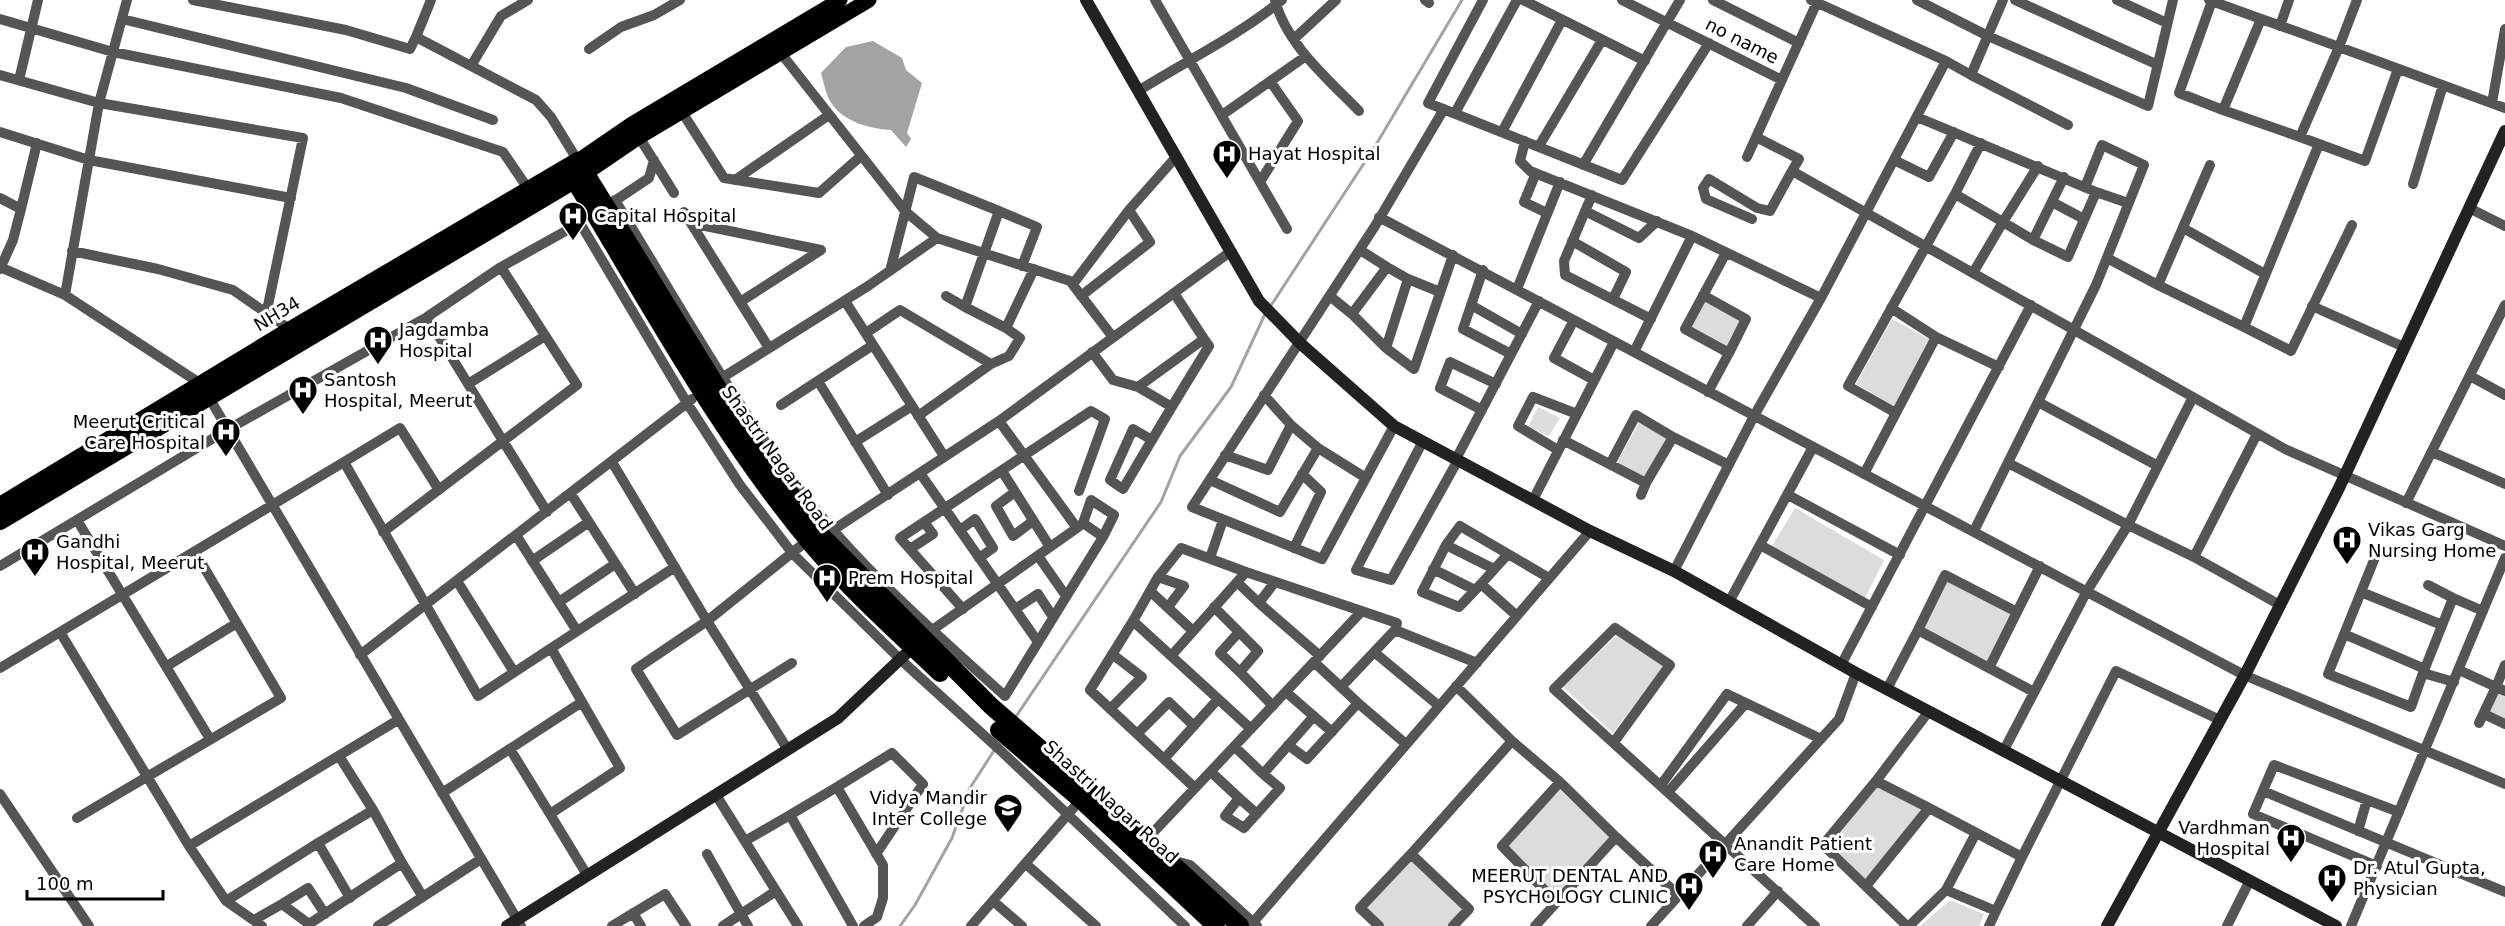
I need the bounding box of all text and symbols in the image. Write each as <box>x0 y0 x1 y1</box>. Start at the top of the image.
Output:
street label: no name <box>1702 13 1782 68</box>
hospital icon: Hayat Hospital <box>1211 138 1243 180</box>
place label: Hayat Hospital <box>1248 143 1380 164</box>
hospital icon: Capital Hospital <box>557 200 589 242</box>
place label: Capital Hospital <box>594 205 736 226</box>
street label: NH34 <box>250 292 304 335</box>
place label: Jagdamba Hospital <box>398 319 489 361</box>
hospital icon: Jagdamba Hospital <box>362 324 394 366</box>
place label: Santosh Hospital, Meerut <box>324 369 472 411</box>
hospital icon: Santosh Hospital, Meerut <box>287 374 319 416</box>
street label: Shastri Nagar Road <box>718 381 837 534</box>
place label: Meerut Critical Care Hospital <box>73 411 205 453</box>
hospital icon: Meerut Critical Care Hospital <box>210 416 242 458</box>
place label: Vikas Garg Nursing Home <box>2368 519 2496 561</box>
hospital icon: Vikas Garg Nursing Home <box>2331 524 2363 566</box>
place label: Gandhi Hospital, Meerut <box>56 531 204 573</box>
hospital icon: Gandhi Hospital, Meerut <box>19 536 51 578</box>
hospital icon: Prem Hospital <box>811 562 843 604</box>
place label: Prem Hospital <box>848 567 973 588</box>
street label: Shastri Nagar Road <box>1040 736 1183 868</box>
place label: Vidya Mandir Inter College <box>869 787 988 829</box>
school or university icon: Vidya Mandir Inter College <box>992 792 1024 834</box>
place label: Vardhman Hospital <box>2178 817 2270 859</box>
hospital icon: Vardhman Hospital <box>2275 822 2307 864</box>
place label: Anandit Patient Care Home <box>1734 833 1872 875</box>
hospital icon: Anandit Patient Care Home <box>1697 838 1729 880</box>
place label: Dr. Atul Gupta, Physician <box>2353 857 2486 899</box>
hospital icon: Dr. Atul Gupta, Physician <box>2316 862 2348 904</box>
scale bar <box>27 863 164 901</box>
place label: MEERUT DENTAL AND PSYCHOLOGY CLINIC <box>1471 865 1668 907</box>
hospital icon: MEERUT DENTAL AND PSYCHOLOGY CLINIC <box>1673 870 1705 912</box>
text: 100 m <box>36 873 94 894</box>

